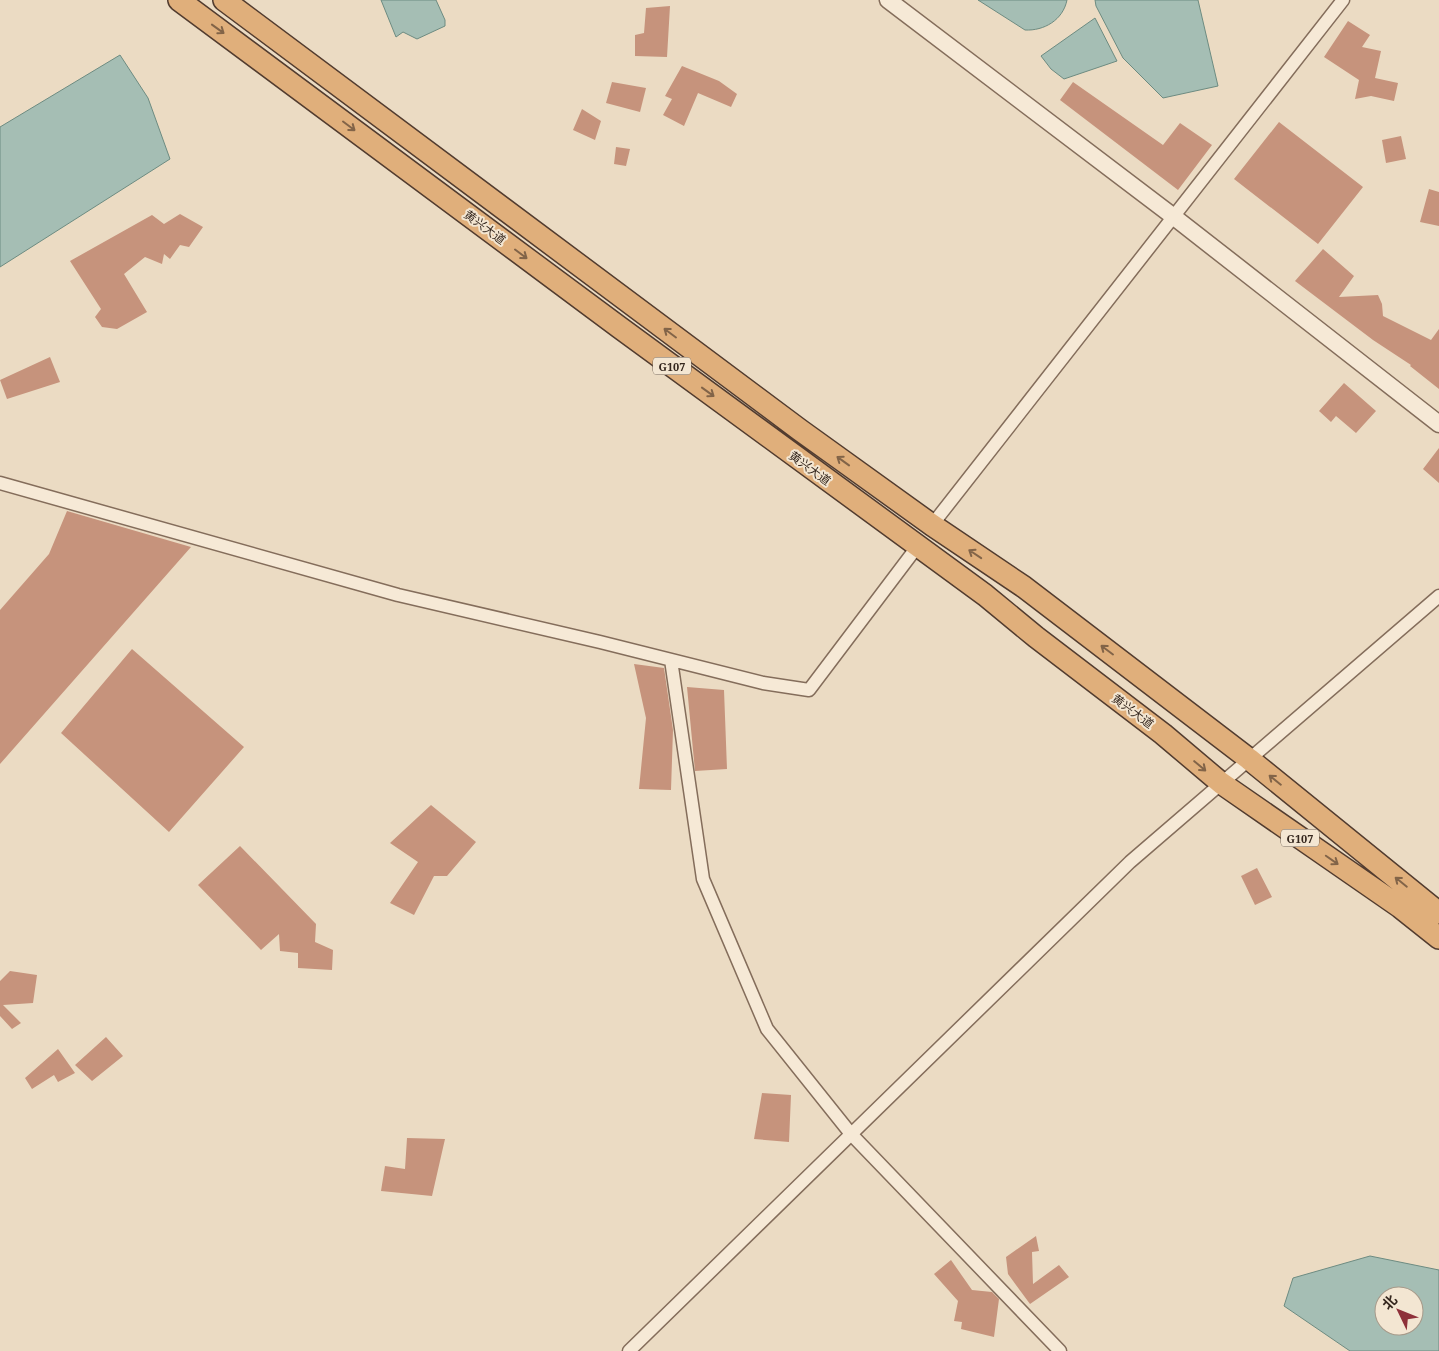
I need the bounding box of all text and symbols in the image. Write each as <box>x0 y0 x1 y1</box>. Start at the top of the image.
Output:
one-way arrow <box>211 24 225 34</box>
one-way arrow <box>342 120 355 131</box>
street label: 黄兴大道 <box>461 206 509 248</box>
one-way arrow <box>514 249 528 259</box>
one-way arrow <box>664 327 677 338</box>
road number: G107 <box>653 358 691 374</box>
one-way arrow <box>701 387 714 398</box>
street label: 黄兴大道 <box>786 447 834 489</box>
one-way arrow <box>837 455 850 466</box>
one-way arrow <box>969 549 983 559</box>
one-way arrow <box>1101 644 1114 655</box>
street label: 黄兴大道 <box>1109 690 1157 732</box>
one-way arrow <box>1194 760 1207 771</box>
one-way arrow <box>1269 775 1282 786</box>
road number: G107 <box>1281 830 1319 846</box>
one-way arrow <box>1325 855 1339 865</box>
one-way arrow <box>1395 877 1408 888</box>
north arrow <box>1374 1286 1424 1336</box>
text: 北 <box>1377 1290 1401 1313</box>

